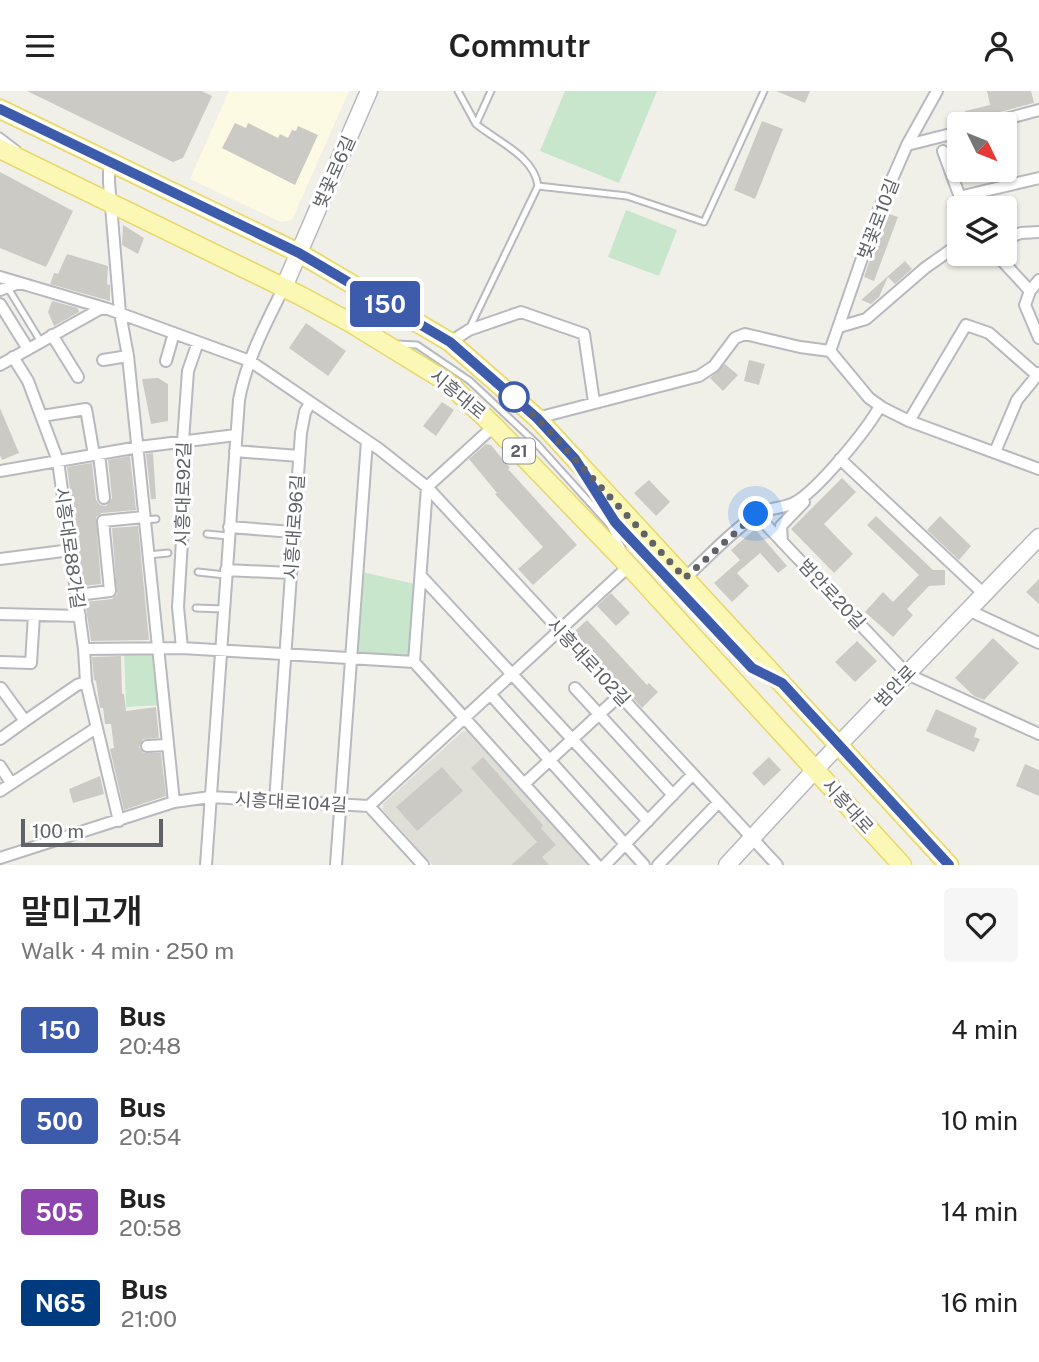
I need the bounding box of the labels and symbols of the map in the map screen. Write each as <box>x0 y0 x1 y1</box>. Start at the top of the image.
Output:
north arrow <box>947 112 1017 182</box>
street label: 벚꽃로6길 <box>309 132 359 212</box>
street label: 벚꽃로10길 <box>853 176 903 262</box>
line badge: 150 <box>345 281 425 327</box>
street label: 시흥대로 <box>426 365 490 423</box>
unlabelled marker <box>499 382 529 412</box>
road number: 21 <box>503 439 535 463</box>
street label: 시흥대로92길 <box>172 441 194 547</box>
street label: 시흥대로96길 <box>280 474 308 580</box>
street label: 시흥대로88가길 <box>51 486 89 610</box>
your location <box>738 496 773 531</box>
street label: 범안로20길 <box>794 555 870 633</box>
street label: 시흥대로102길 <box>543 614 635 710</box>
street label: 범안로 <box>870 661 920 711</box>
street label: 시흥대로 <box>818 774 878 838</box>
street label: 시흥대로104길 <box>234 789 348 815</box>
scale bar <box>21 816 163 848</box>

